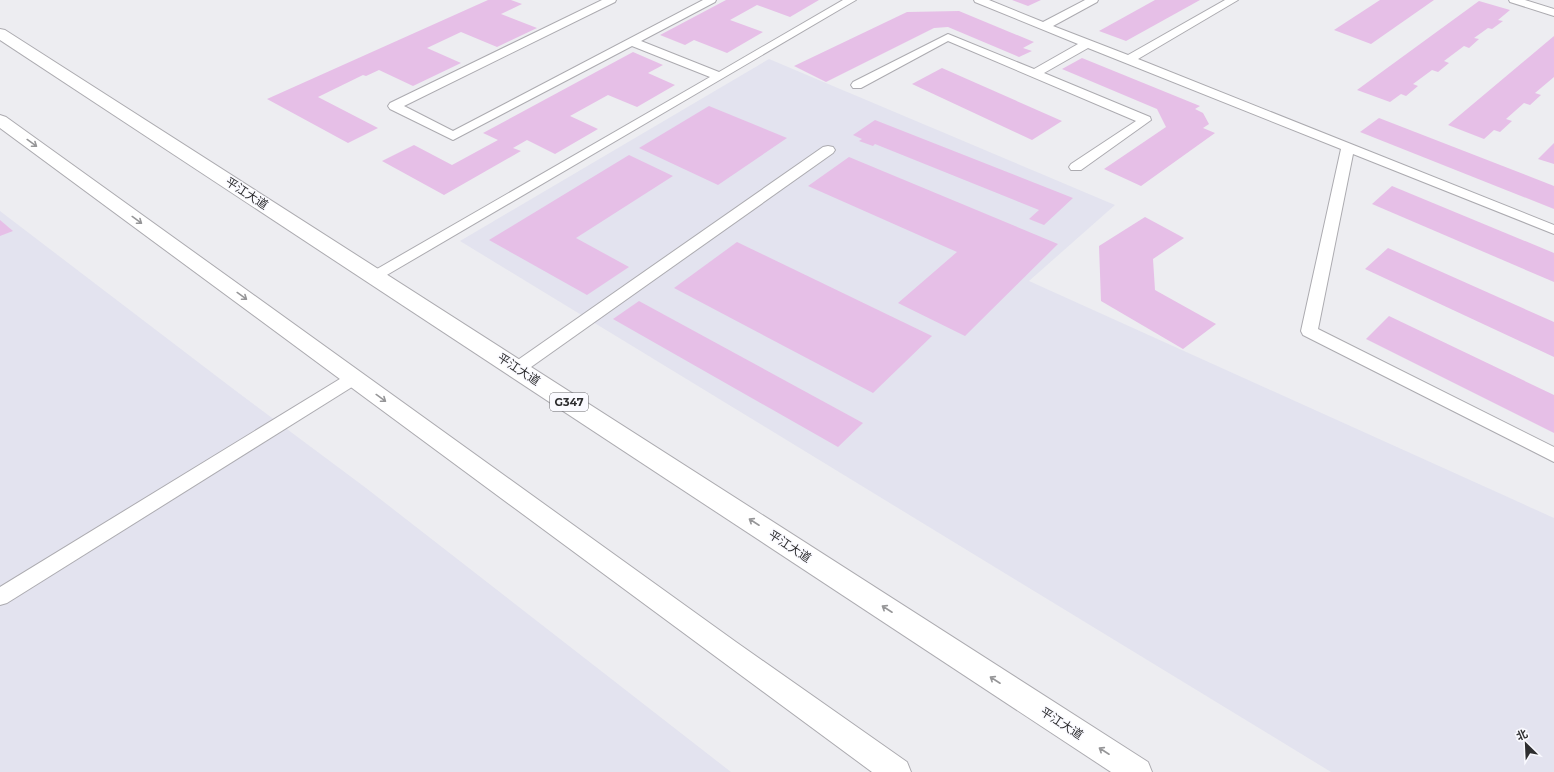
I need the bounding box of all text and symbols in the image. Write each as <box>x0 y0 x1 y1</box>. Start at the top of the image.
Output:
one-way arrow <box>26 139 37 147</box>
street label: 平江大道 <box>223 174 271 212</box>
one-way arrow <box>131 215 142 224</box>
one-way arrow <box>236 292 247 300</box>
street label: 平江大道 <box>495 350 543 388</box>
road number: G347 <box>550 393 588 411</box>
one-way arrow <box>375 394 386 402</box>
one-way arrow <box>749 518 760 526</box>
street label: 平江大道 <box>766 527 814 565</box>
one-way arrow <box>881 604 892 613</box>
one-way arrow <box>990 675 1001 684</box>
street label: 平江大道 <box>1038 704 1086 742</box>
north arrow <box>1506 724 1546 764</box>
text: 北 <box>1514 726 1530 743</box>
one-way arrow <box>1099 747 1110 755</box>

